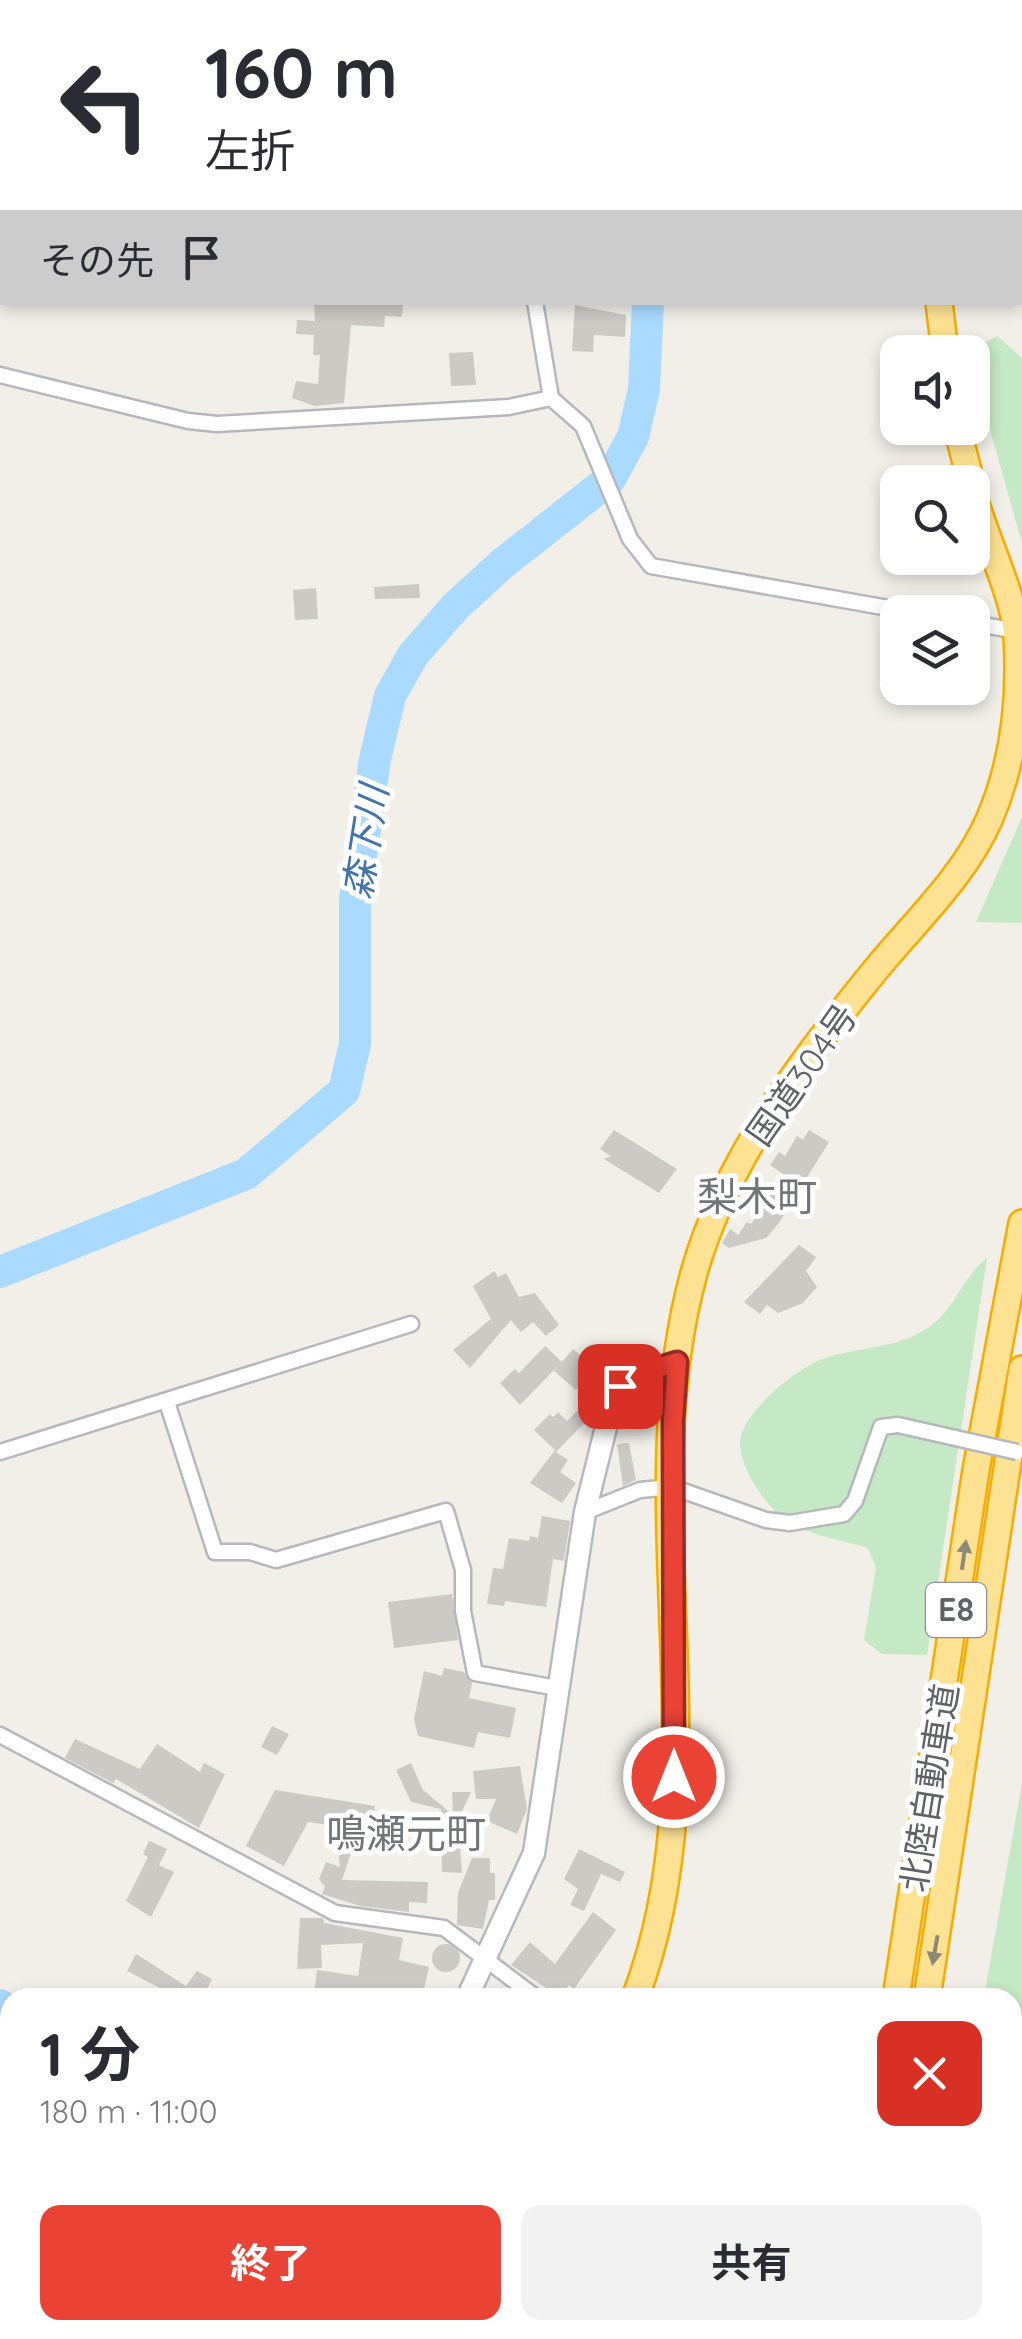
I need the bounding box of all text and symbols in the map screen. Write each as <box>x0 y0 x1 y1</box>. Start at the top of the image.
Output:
text: 160 m <box>205 28 398 116</box>
icon: left <box>40 40 170 170</box>
text: 左折 <box>205 122 295 178</box>
icon: arrive <box>174 230 229 285</box>
text: その先 <box>40 236 154 284</box>
map controls <box>880 335 990 705</box>
button: sound <box>880 335 990 445</box>
button: search <box>880 465 990 575</box>
button: layers <box>880 595 990 705</box>
water label: 森下川 <box>332 778 398 902</box>
street label: 国道304号 <box>737 995 866 1154</box>
district label: 梨木町 <box>697 1171 817 1221</box>
pin <box>578 1344 663 1429</box>
icon: arrive <box>593 1359 648 1414</box>
one-way arrow <box>957 1539 973 1571</box>
road number: E8 <box>926 1583 986 1637</box>
street label: 北陸自動車道 <box>891 1681 967 1895</box>
position arrow <box>622 1725 726 1829</box>
district label: 鳴瀬元町 <box>326 1808 486 1858</box>
one-way arrow <box>927 1934 942 1966</box>
text: 1 分 <box>40 2016 140 2091</box>
button: close <box>877 2021 982 2126</box>
text: 180 m · 11:00 <box>40 2091 218 2131</box>
button: 終了 <box>40 2205 501 2320</box>
button: 共有 <box>521 2205 982 2320</box>

